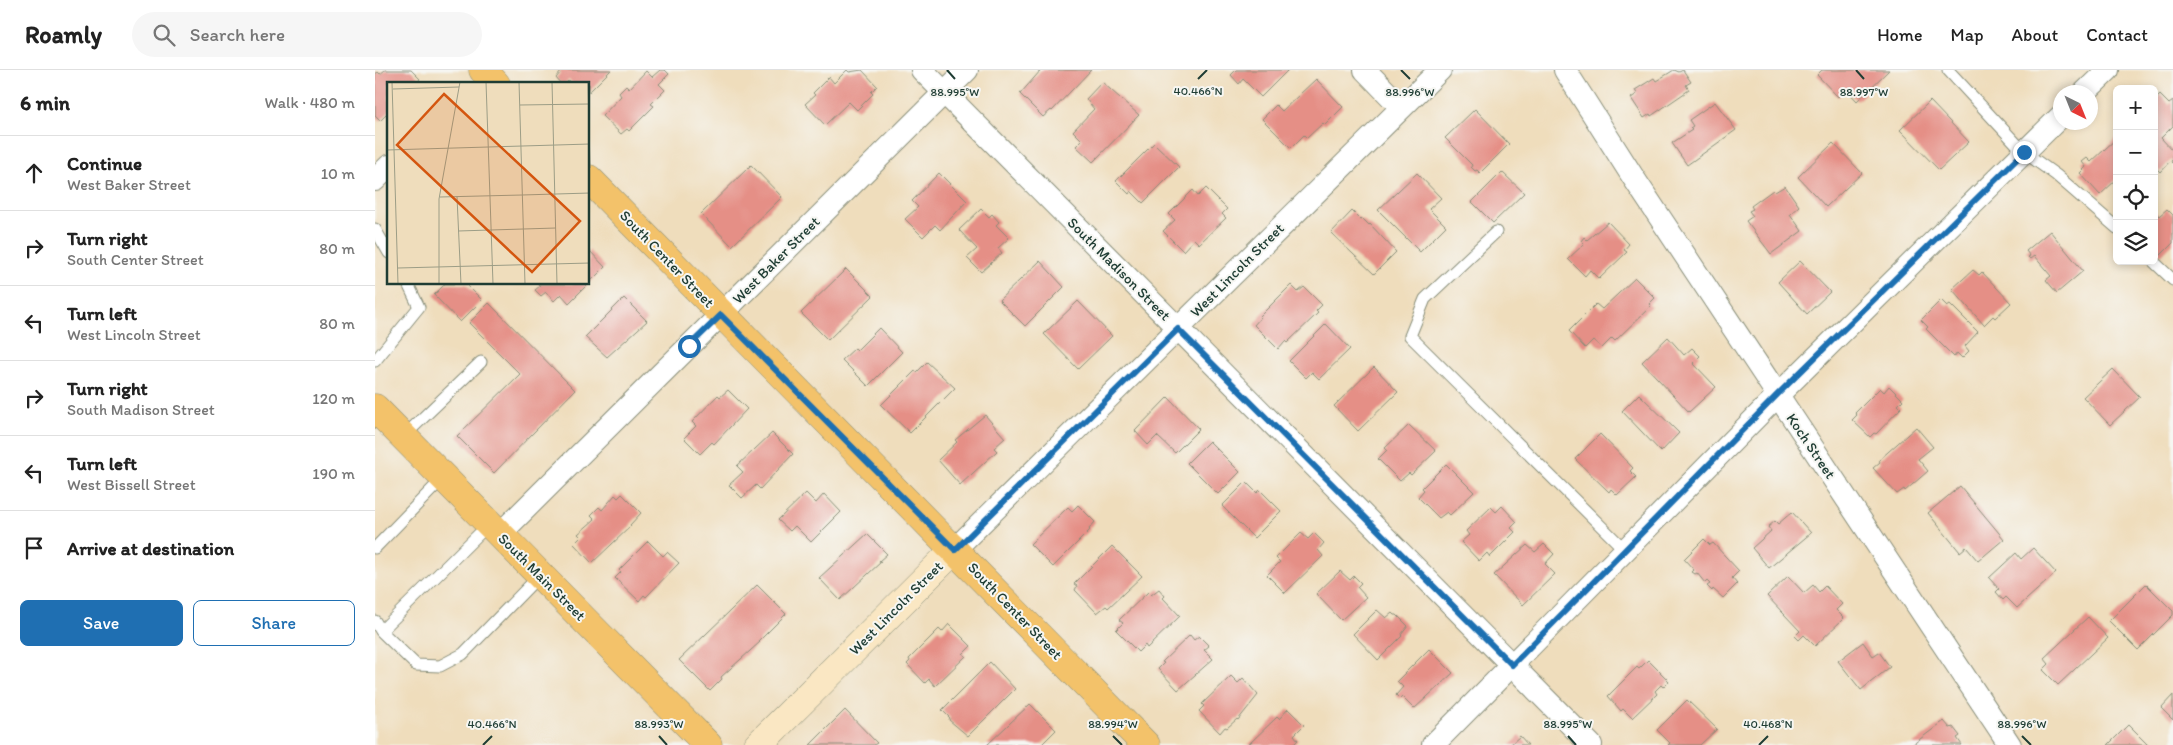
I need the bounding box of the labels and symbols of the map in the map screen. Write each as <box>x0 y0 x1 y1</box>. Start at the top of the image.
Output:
inset map <box>387 82 590 285</box>
text: 40.466°N <box>1173 84 1223 98</box>
text: 88.995°W <box>931 85 979 99</box>
text: 88.996°W <box>1386 85 1434 99</box>
text: 88.997°W <box>1840 85 1888 99</box>
north arrow <box>2053 85 2098 130</box>
route end <box>2013 141 2036 164</box>
street label: South Center Street <box>616 207 718 312</box>
street label: West Baker Street <box>729 212 824 307</box>
street label: South Madison Street <box>1064 214 1175 325</box>
street label: West Lincoln Street <box>1186 219 1288 321</box>
route start <box>678 335 701 358</box>
street label: Koch Street <box>1783 410 1840 483</box>
street label: South Main Street <box>495 530 590 625</box>
street label: West Lincoln Street <box>845 557 947 659</box>
street label: South Center Street <box>964 559 1066 664</box>
text: 40.466°N <box>467 717 517 731</box>
text: 88.993°W <box>635 717 684 731</box>
text: 88.994°W <box>1088 717 1138 731</box>
text: 88.995°W <box>1544 717 1592 731</box>
text: 40.468°N <box>1743 717 1793 731</box>
text: 88.996°W <box>1998 717 2046 731</box>

